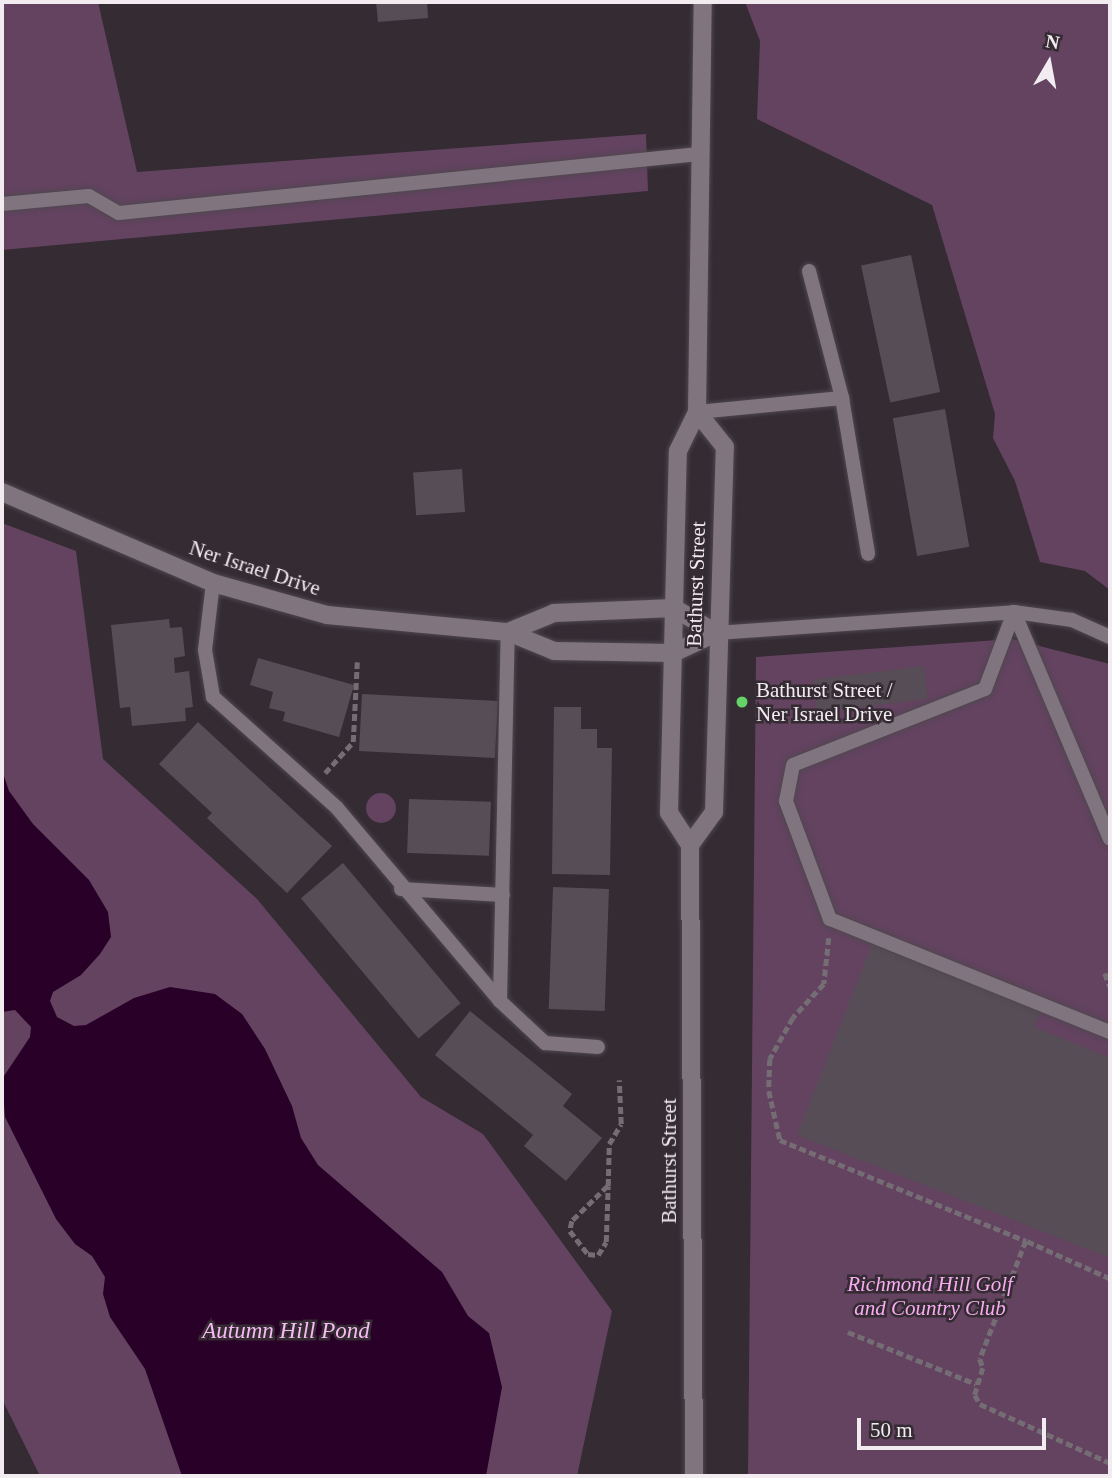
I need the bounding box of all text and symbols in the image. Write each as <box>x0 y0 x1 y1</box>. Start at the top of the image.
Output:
north arrow <box>1014 28 1084 98</box>
text: N <box>1044 30 1061 53</box>
street label: Bathurst Street <box>681 521 711 647</box>
street label: Ner Israel Drive <box>186 535 324 601</box>
place label: Bathurst Street / Ner Israel Drive <box>756 677 892 727</box>
marker: Bathurst Street / Ner Israel Drive <box>734 694 750 710</box>
street label: Bathurst Street <box>656 1098 682 1224</box>
park label: Richmond Hill Golf and Country Club <box>847 1271 1013 1321</box>
water label: Autumn Hill Pond <box>202 1317 370 1345</box>
scale bar <box>860 1404 1049 1448</box>
text: 50 m <box>870 1418 913 1442</box>

